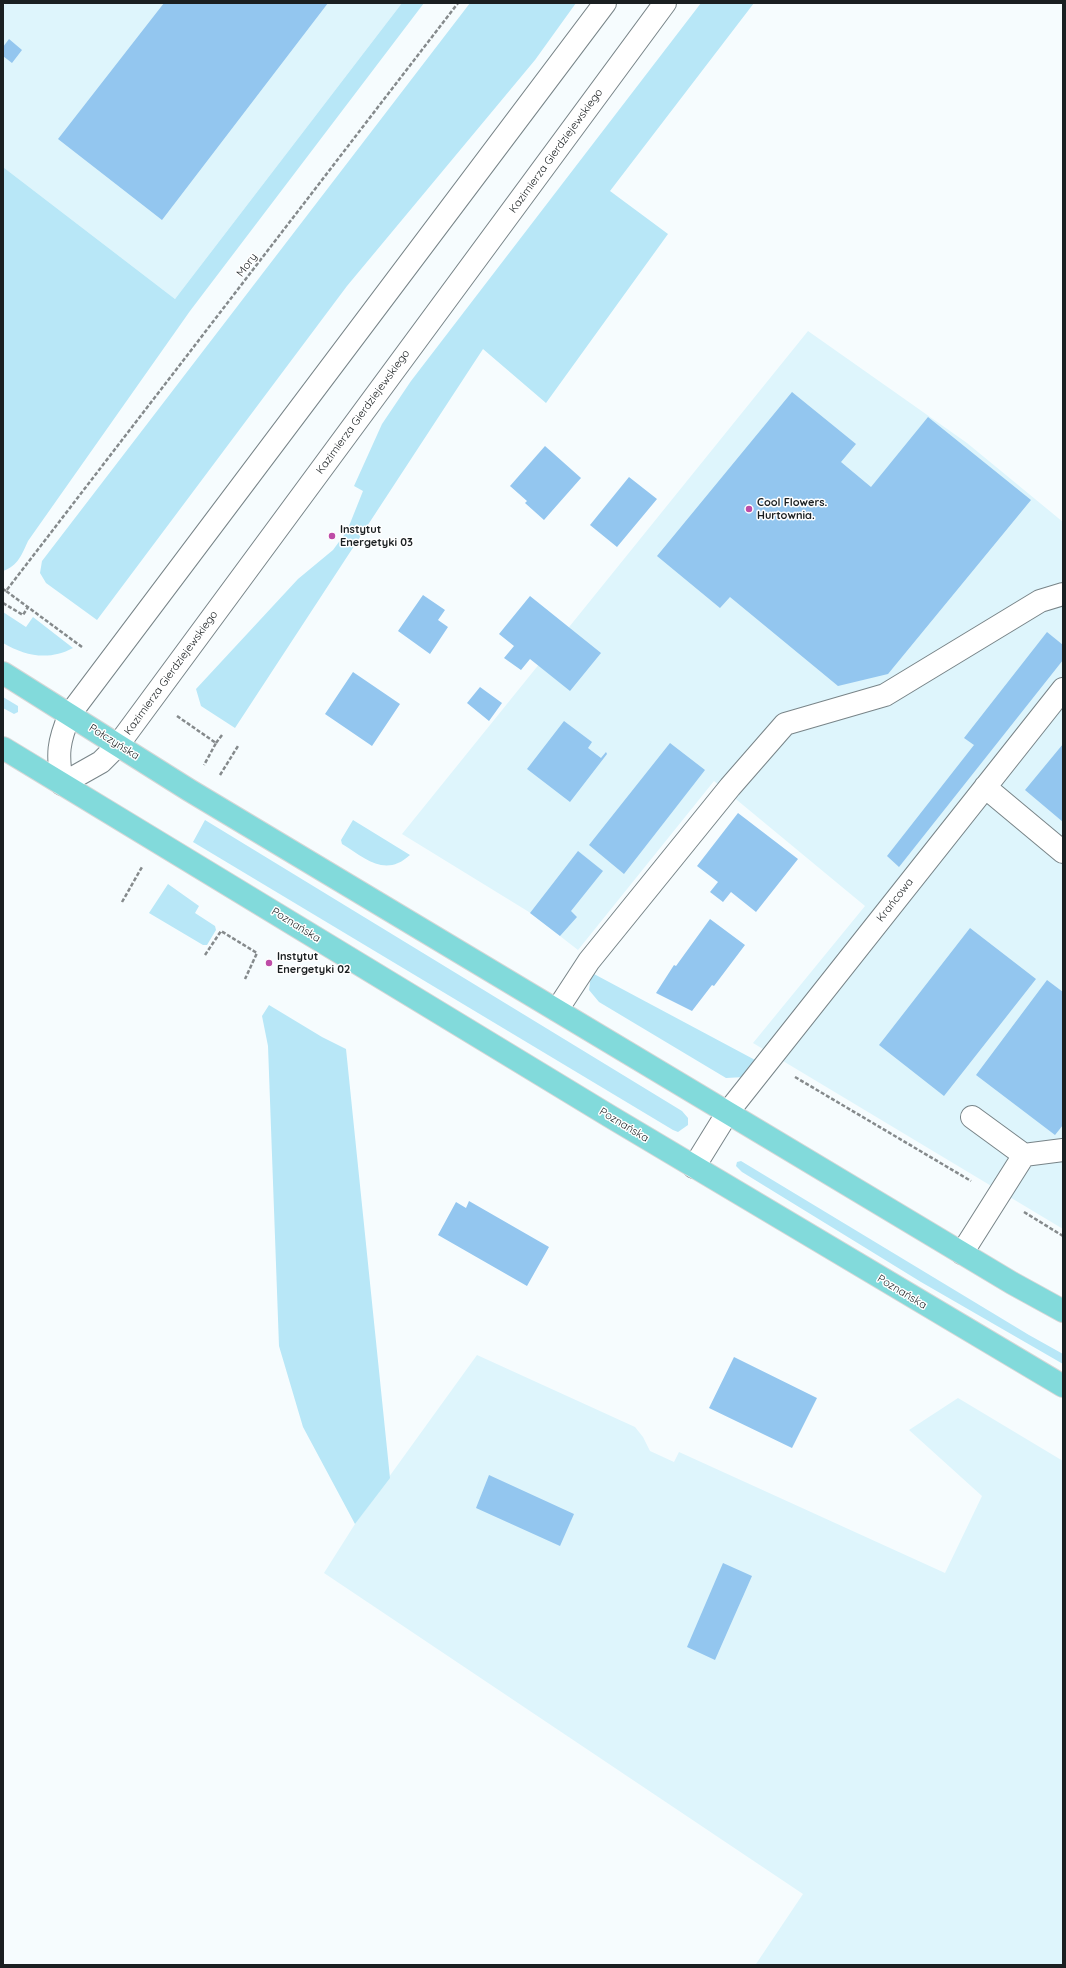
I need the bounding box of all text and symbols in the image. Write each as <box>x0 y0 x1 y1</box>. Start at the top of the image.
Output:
street label: Kazimierza Gierdziejewskiego <box>506 86 606 216</box>
street label: Mory <box>234 251 260 279</box>
street label: Kazimierza Gierdziejewskiego <box>313 347 413 477</box>
place label: Cool Flowers. Hurtownia. <box>757 496 827 522</box>
marker: Cool Flowers. Hurtownia. <box>744 504 754 514</box>
place label: Instytut Energetyki 03 <box>340 523 413 549</box>
marker: Instytut Energetyki 03 <box>327 531 337 541</box>
street label: Kazimierza Gierdziejewskiego <box>121 608 221 738</box>
street label: Połczyńska <box>86 721 142 763</box>
street label: Krańcowa <box>874 876 916 924</box>
street label: Poznańska <box>269 905 323 945</box>
place label: Instytut Energetyki 02 <box>277 950 350 976</box>
marker: Instytut Energetyki 02 <box>264 958 274 968</box>
street label: Poznańska <box>597 1105 651 1145</box>
street label: Poznańska <box>875 1272 929 1312</box>

